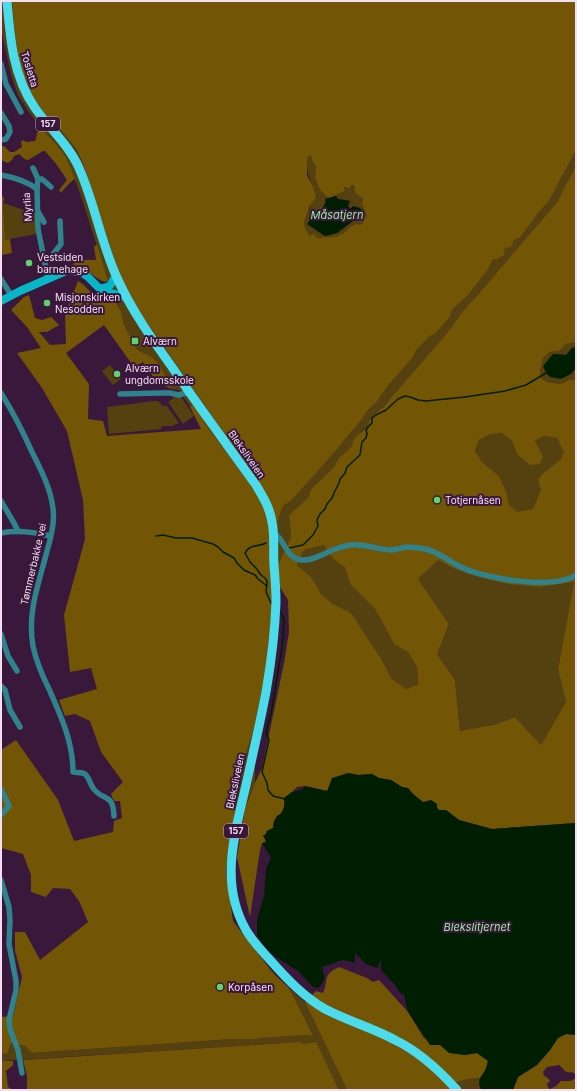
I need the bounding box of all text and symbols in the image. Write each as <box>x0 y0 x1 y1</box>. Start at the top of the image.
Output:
street label: Tosletta <box>19 49 41 89</box>
road number: 157 <box>36 117 60 131</box>
street label: Myrlia <box>20 192 34 222</box>
water label: Måsatjern <box>311 208 364 222</box>
place label: Vestsiden barnehage <box>37 251 88 275</box>
marker: Vestsiden barnehage <box>24 258 34 268</box>
place label: Misjonskirken Nesodden <box>55 291 120 315</box>
marker: Misjonskirken Nesodden <box>42 298 52 308</box>
place label: Alværn <box>143 335 177 347</box>
marker: Alværn <box>130 336 140 346</box>
place label: Alværn ungdomsskole <box>125 362 194 386</box>
marker: Alværn ungdomsskole <box>112 369 122 379</box>
street label: Bleksliveien <box>226 428 268 480</box>
place label: Totjernåsen <box>445 494 501 506</box>
marker: Totjernåsen <box>432 495 442 505</box>
street label: Tømmerbakke vei <box>18 522 48 606</box>
street label: Bleksliveien <box>223 752 247 810</box>
road number: 157 <box>224 824 248 838</box>
water label: Blekslitjernet <box>444 920 511 934</box>
place label: Korpåsen <box>228 981 273 993</box>
marker: Korpåsen <box>215 982 225 992</box>

